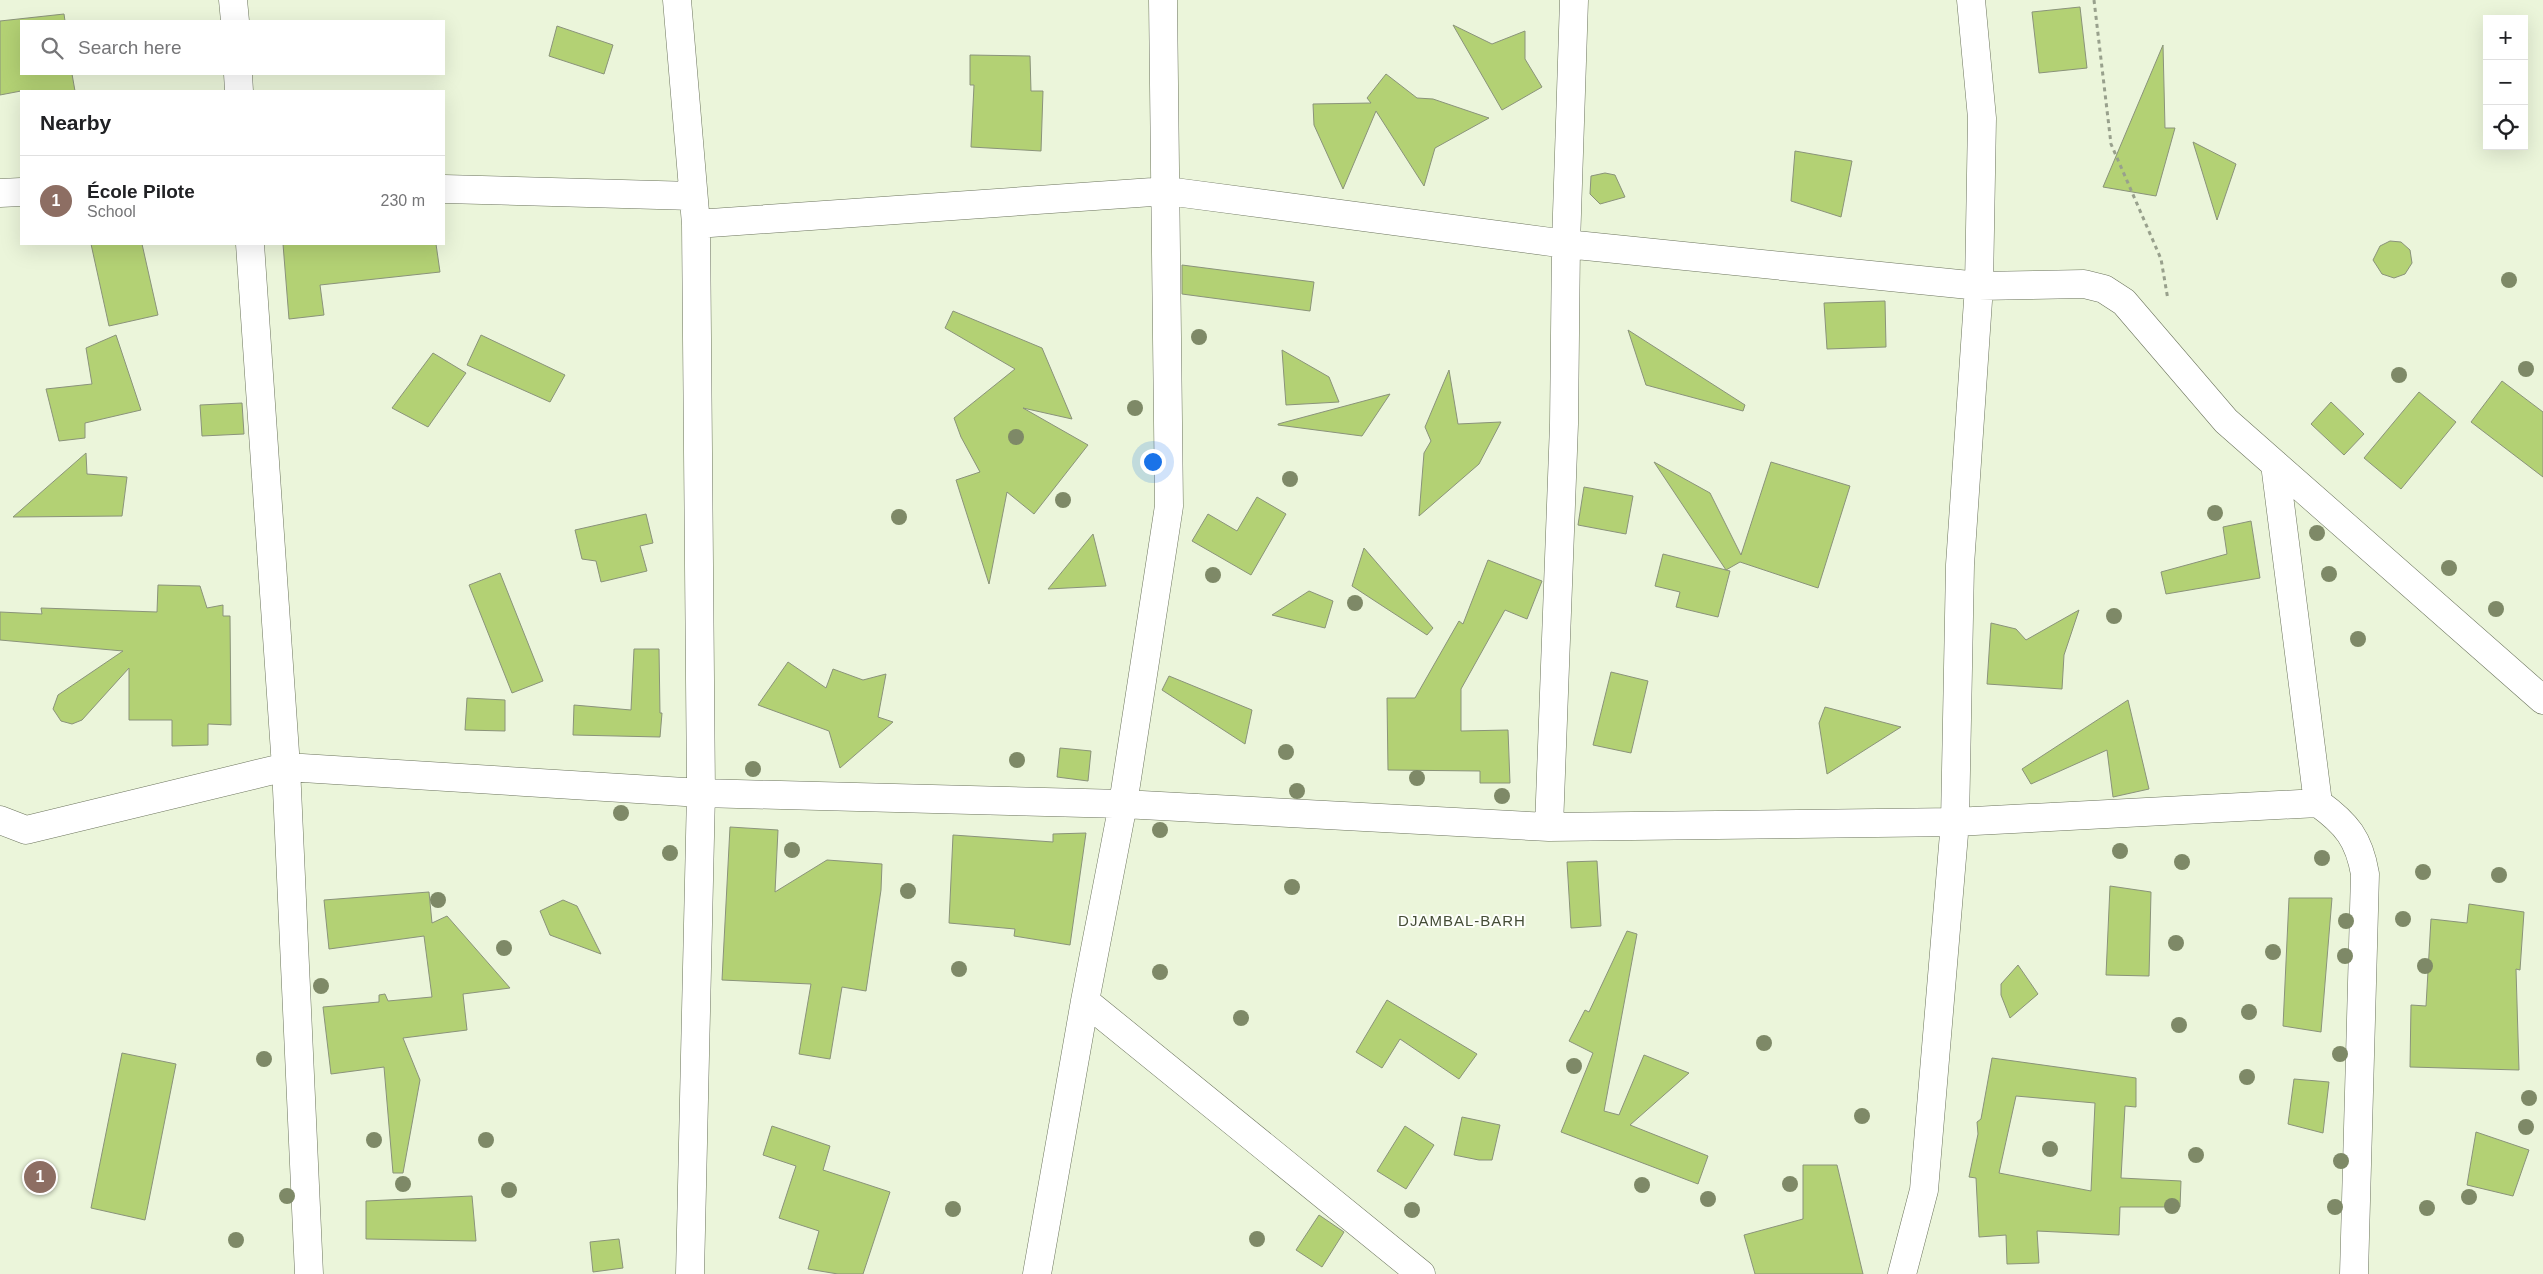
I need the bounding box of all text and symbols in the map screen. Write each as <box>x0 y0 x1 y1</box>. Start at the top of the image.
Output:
map controls <box>2483 15 2528 150</box>
button: + <box>2483 15 2528 60</box>
search box <box>20 20 445 75</box>
icon: search <box>38 34 66 62</box>
text: Search here <box>78 37 182 58</box>
button: − <box>2483 60 2528 105</box>
button: locate <box>2483 105 2528 150</box>
text: Nearby <box>40 111 111 134</box>
text: École Pilote <box>87 181 195 202</box>
text: 1 <box>52 192 60 209</box>
text: 230 m <box>381 192 425 209</box>
text: School <box>87 203 136 220</box>
your location <box>1140 449 1166 475</box>
district label: DJAMBAL-BARH <box>1398 912 1526 929</box>
pin: 1 <box>24 1158 56 1196</box>

